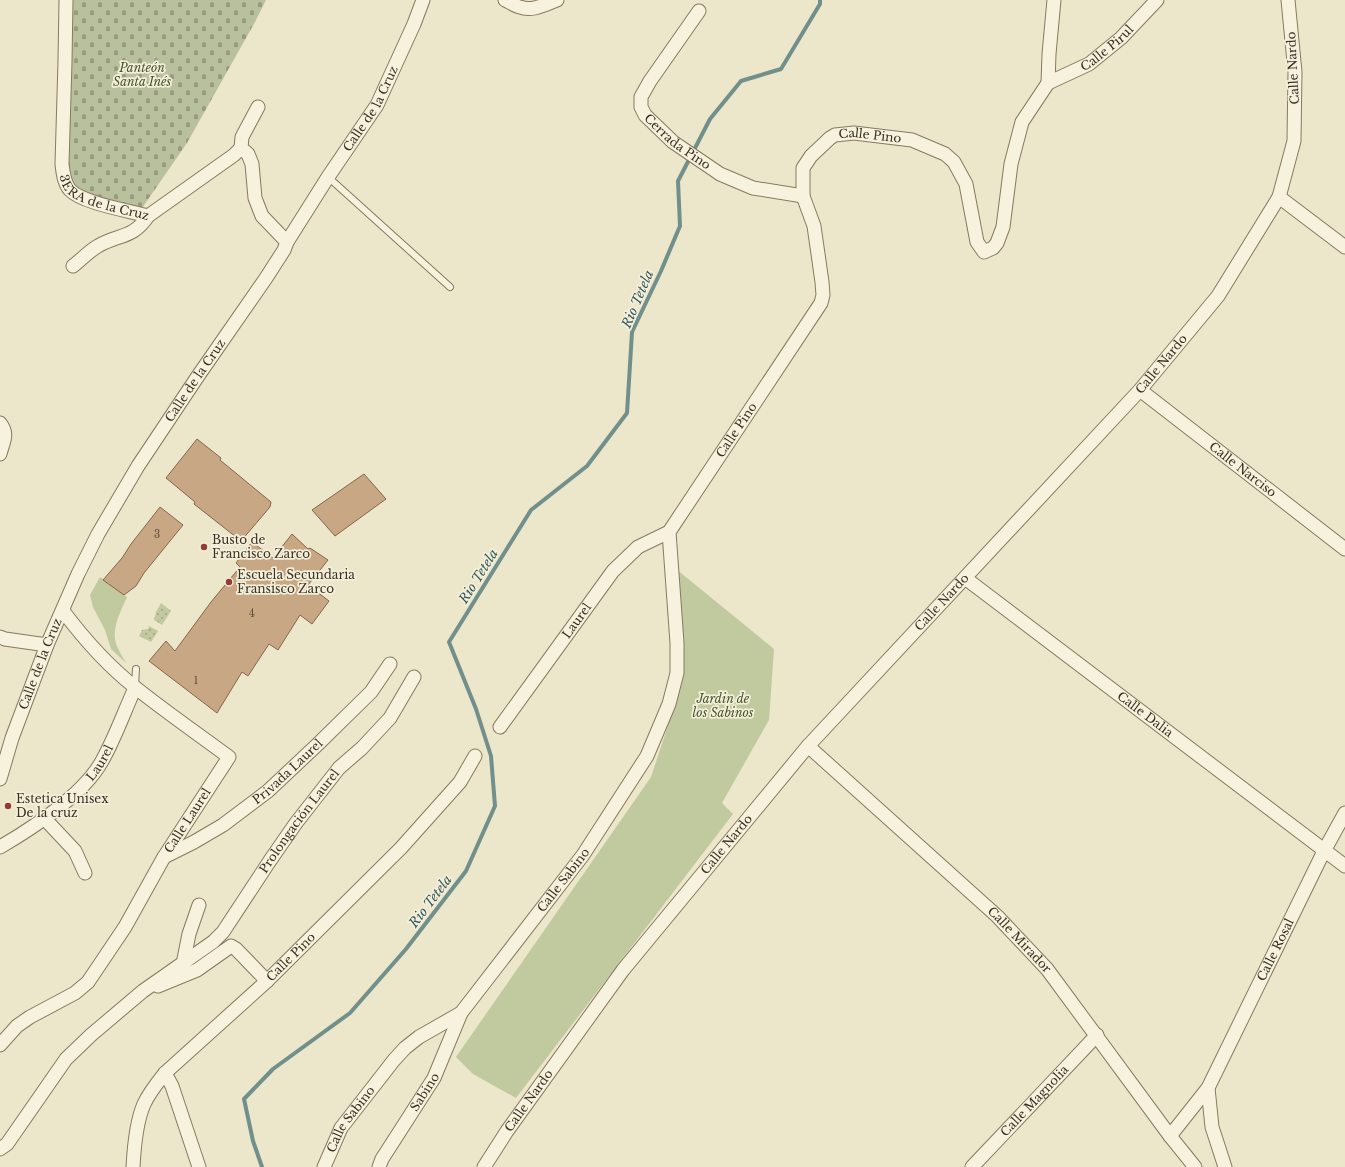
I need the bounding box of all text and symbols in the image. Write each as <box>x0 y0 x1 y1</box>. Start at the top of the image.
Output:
street label: Calle Pirul <box>1078 22 1136 74</box>
street label: Calle Nardo <box>1283 31 1302 105</box>
park label: Panteón Santa Inés <box>113 60 171 89</box>
street label: Calle de la Cruz <box>340 63 401 154</box>
street label: Cerrada Pino <box>641 110 714 173</box>
street label: Calle Pino <box>838 125 902 146</box>
street label: 3ERA de la Cruz <box>57 173 151 223</box>
water label: Rio Tetela <box>617 268 657 332</box>
street label: Calle Nardo <box>1132 331 1190 397</box>
street label: Calle de la Cruz <box>162 336 228 425</box>
street label: Calle Pino <box>713 399 760 460</box>
street label: Calle Narciso <box>1206 439 1280 500</box>
house number: 3 <box>154 528 160 541</box>
place label: Busto de Francisco Zarco <box>212 532 310 561</box>
marker: Busto de Francisco Zarco <box>199 542 209 552</box>
water label: Rio Tetela <box>454 546 502 608</box>
place label: Escuela Secundaria Fransisco Zarco <box>237 567 355 596</box>
street label: Calle Nardo <box>911 570 972 634</box>
marker: Escuela Secundaria Fransisco Zarco <box>224 577 234 587</box>
street label: Laurel <box>559 600 594 641</box>
house number: 4 <box>249 607 255 620</box>
street label: Calle de la Cruz <box>15 616 65 712</box>
house number: 1 <box>194 674 198 687</box>
street label: Calle Dalia <box>1114 688 1177 740</box>
park label: Jardin de los Sabinos <box>693 691 754 720</box>
street label: Privada Laurel <box>249 736 326 807</box>
street label: Laurel <box>83 742 116 784</box>
street label: Prolongación Laurel <box>256 766 342 876</box>
street label: Calle Laurel <box>161 785 214 856</box>
place label: Estetica Unisex De la cruz <box>16 791 109 820</box>
marker: Estetica Unisex De la cruz <box>3 801 13 811</box>
street label: Calle Nardo <box>697 811 755 877</box>
street label: Calle Sabino <box>534 845 593 915</box>
water label: Rio Tetela <box>405 872 456 932</box>
street label: Calle Mirador <box>985 903 1055 976</box>
street label: Calle Rosal <box>1254 916 1297 983</box>
street label: Calle Pino <box>263 929 318 984</box>
street label: Calle Magnolia <box>997 1062 1072 1139</box>
street label: Calle Nardo <box>501 1066 556 1134</box>
street label: Sabino <box>407 1071 442 1114</box>
street label: Calle Sabino <box>323 1083 378 1155</box>

